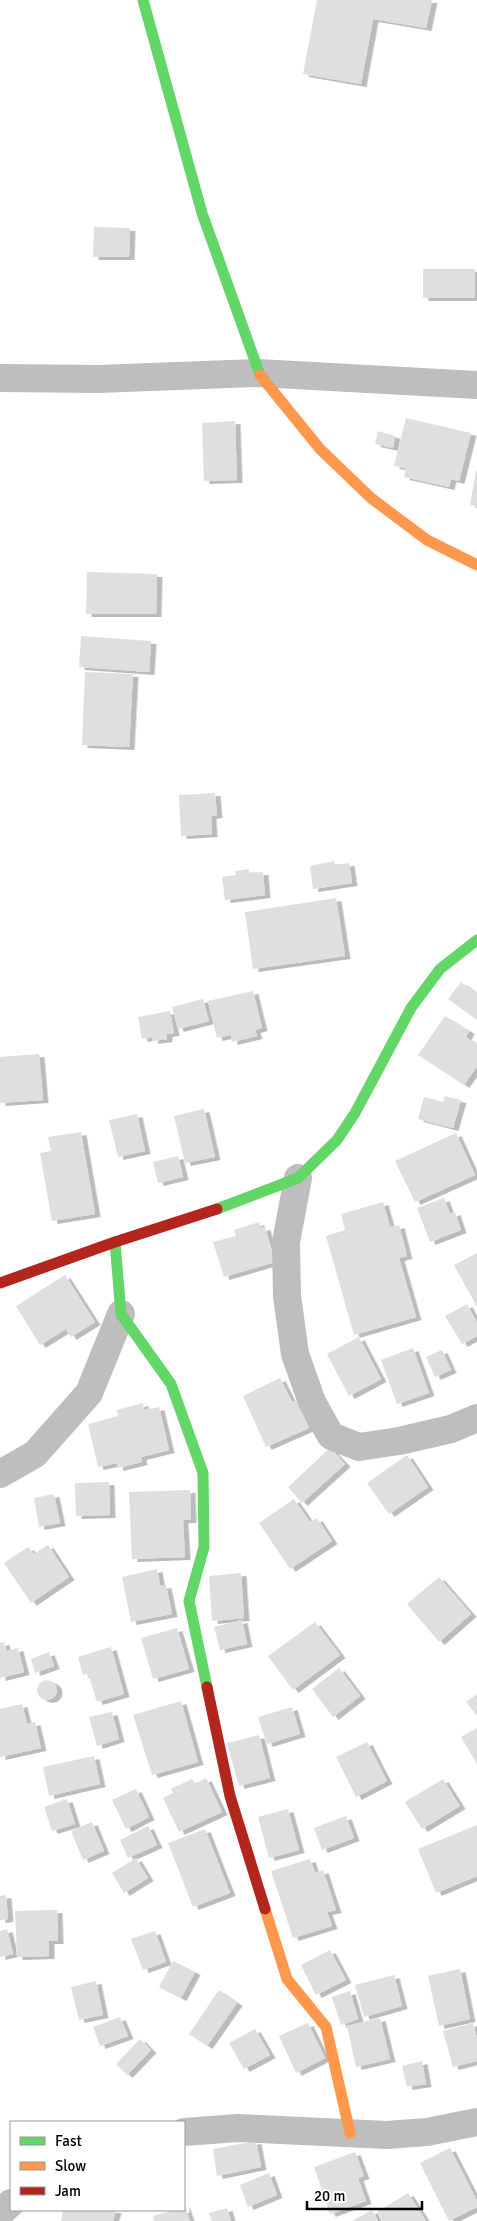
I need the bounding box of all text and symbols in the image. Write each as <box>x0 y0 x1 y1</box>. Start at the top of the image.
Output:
legend <box>10 2121 185 2211</box>
text: Fast <box>55 2132 82 2150</box>
text: Slow <box>55 2157 86 2175</box>
scale bar <box>307 2178 422 2210</box>
text: Jam <box>55 2182 81 2200</box>
text: 20 m <box>314 2187 345 2205</box>

